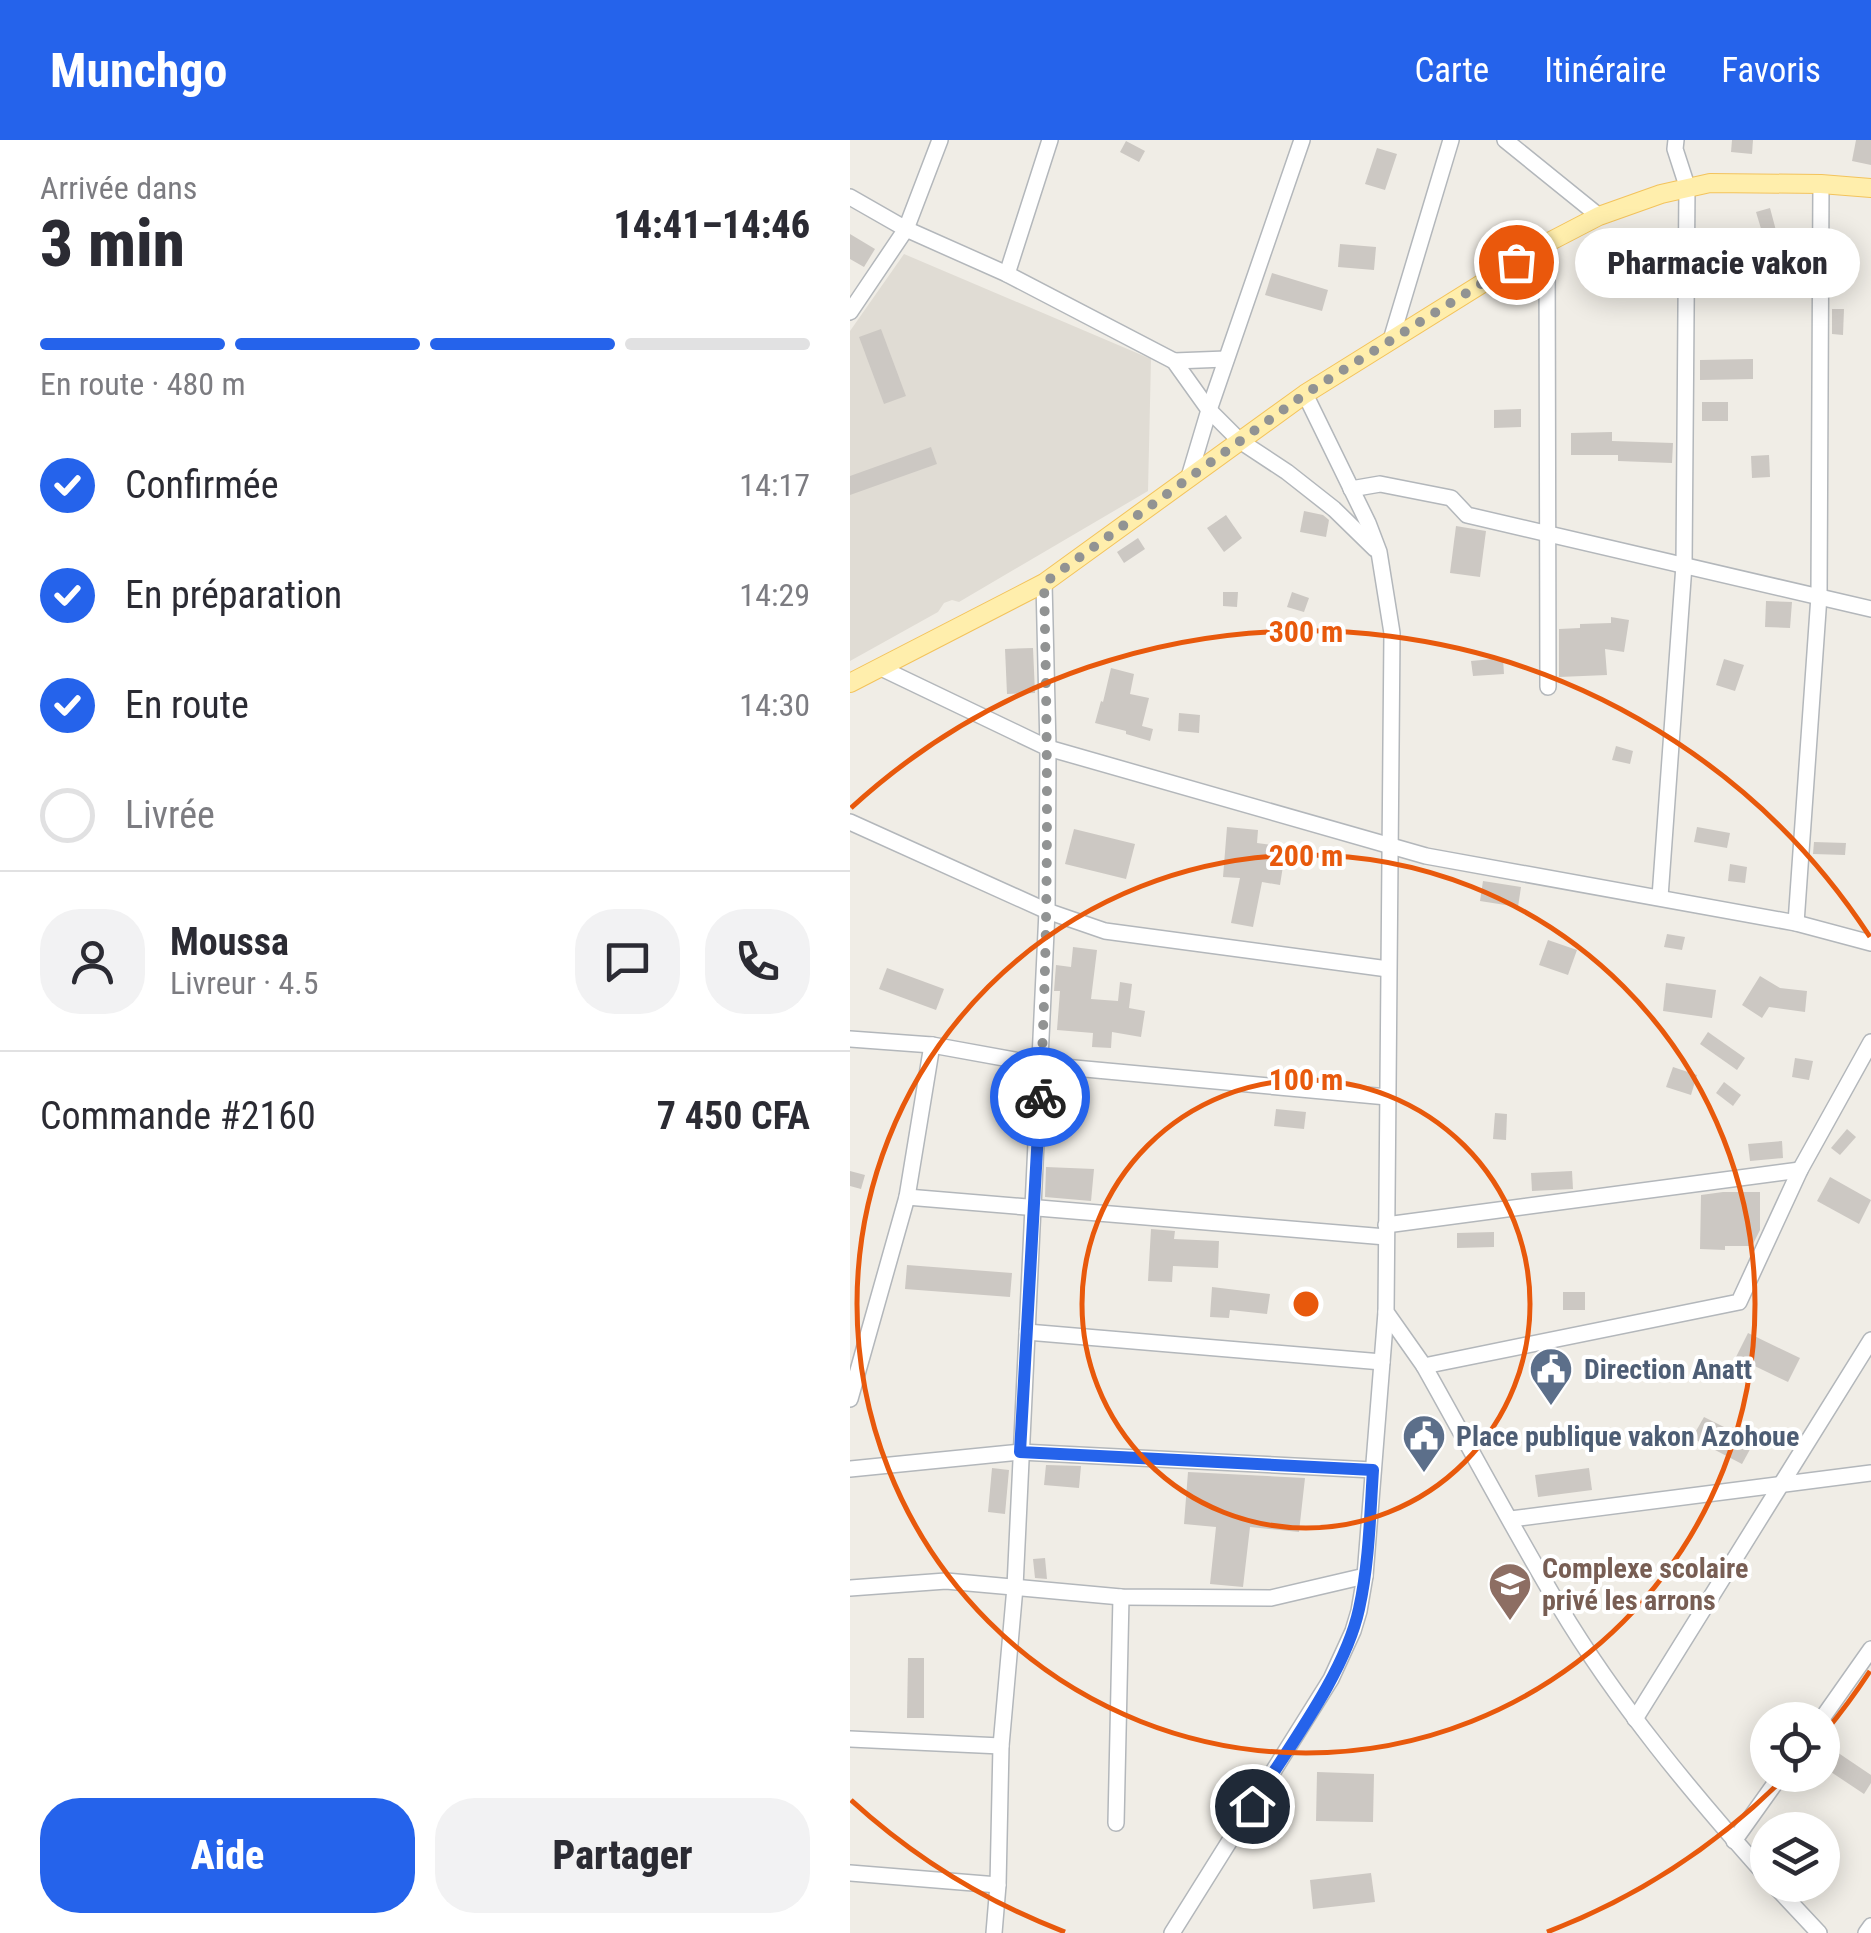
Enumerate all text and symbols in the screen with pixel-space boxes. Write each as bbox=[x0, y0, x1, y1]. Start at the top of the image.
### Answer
text: Munchgo bbox=[50, 42, 227, 99]
text: Carte bbox=[1414, 50, 1489, 91]
text: Itinéraire bbox=[1544, 50, 1666, 91]
text: Favoris bbox=[1721, 50, 1821, 91]
text: Arrivée dans bbox=[40, 169, 197, 207]
text: 14:41–14:46 bbox=[613, 203, 810, 247]
text: 3 min bbox=[40, 206, 185, 282]
pin bbox=[1474, 220, 1559, 305]
callout: Pharmacie vakon bbox=[1576, 227, 1861, 297]
icon: bag bbox=[1489, 235, 1544, 290]
text: Pharmacie vakon bbox=[1607, 244, 1828, 282]
text: En route · 480 m bbox=[40, 365, 246, 403]
icon: check bbox=[40, 458, 95, 513]
text: Confirmée bbox=[125, 463, 278, 507]
text: 14:17 bbox=[739, 466, 810, 504]
icon: check bbox=[40, 568, 95, 623]
text: En préparation bbox=[125, 573, 342, 617]
text: 14:29 bbox=[739, 576, 810, 614]
text: 300 m bbox=[1269, 614, 1343, 649]
icon: check bbox=[40, 678, 95, 733]
text: En route bbox=[125, 683, 249, 727]
text: 14:30 bbox=[739, 686, 810, 724]
text: Livrée bbox=[125, 793, 215, 837]
text: 200 m bbox=[1269, 838, 1343, 873]
button: person bbox=[40, 909, 145, 1014]
button: chat bbox=[575, 909, 680, 1014]
button: phone bbox=[705, 909, 810, 1014]
text: Moussa bbox=[170, 920, 289, 964]
text: Livreur · 4.5 bbox=[170, 964, 318, 1002]
courier bbox=[990, 1047, 1090, 1147]
text: 100 m bbox=[1269, 1062, 1343, 1097]
icon: bike bbox=[1013, 1070, 1068, 1125]
text: Commande #2160 bbox=[40, 1094, 316, 1138]
text: 7 450 CFA bbox=[657, 1094, 810, 1138]
centre of rings bbox=[1288, 1286, 1324, 1322]
public building icon: Direction Anatt bbox=[1528, 1346, 1574, 1407]
place label: Direction Anatt bbox=[1584, 1353, 1752, 1386]
public building icon: Place publique vakon Azohoue bbox=[1401, 1413, 1447, 1474]
place label: Place publique vakon Azohoue bbox=[1456, 1420, 1799, 1453]
place label: Complexe scolaire privé les arrons bbox=[1542, 1552, 1748, 1617]
school or university icon: Complexe scolaire privé les arrons bbox=[1487, 1561, 1533, 1622]
map controls bbox=[1750, 1702, 1840, 1902]
button: locate bbox=[1750, 1702, 1840, 1792]
pin bbox=[1210, 1764, 1295, 1849]
icon: home bbox=[1225, 1779, 1280, 1834]
button: Aide bbox=[40, 1798, 415, 1913]
button: Partager bbox=[435, 1798, 810, 1913]
button: layers bbox=[1750, 1812, 1840, 1902]

